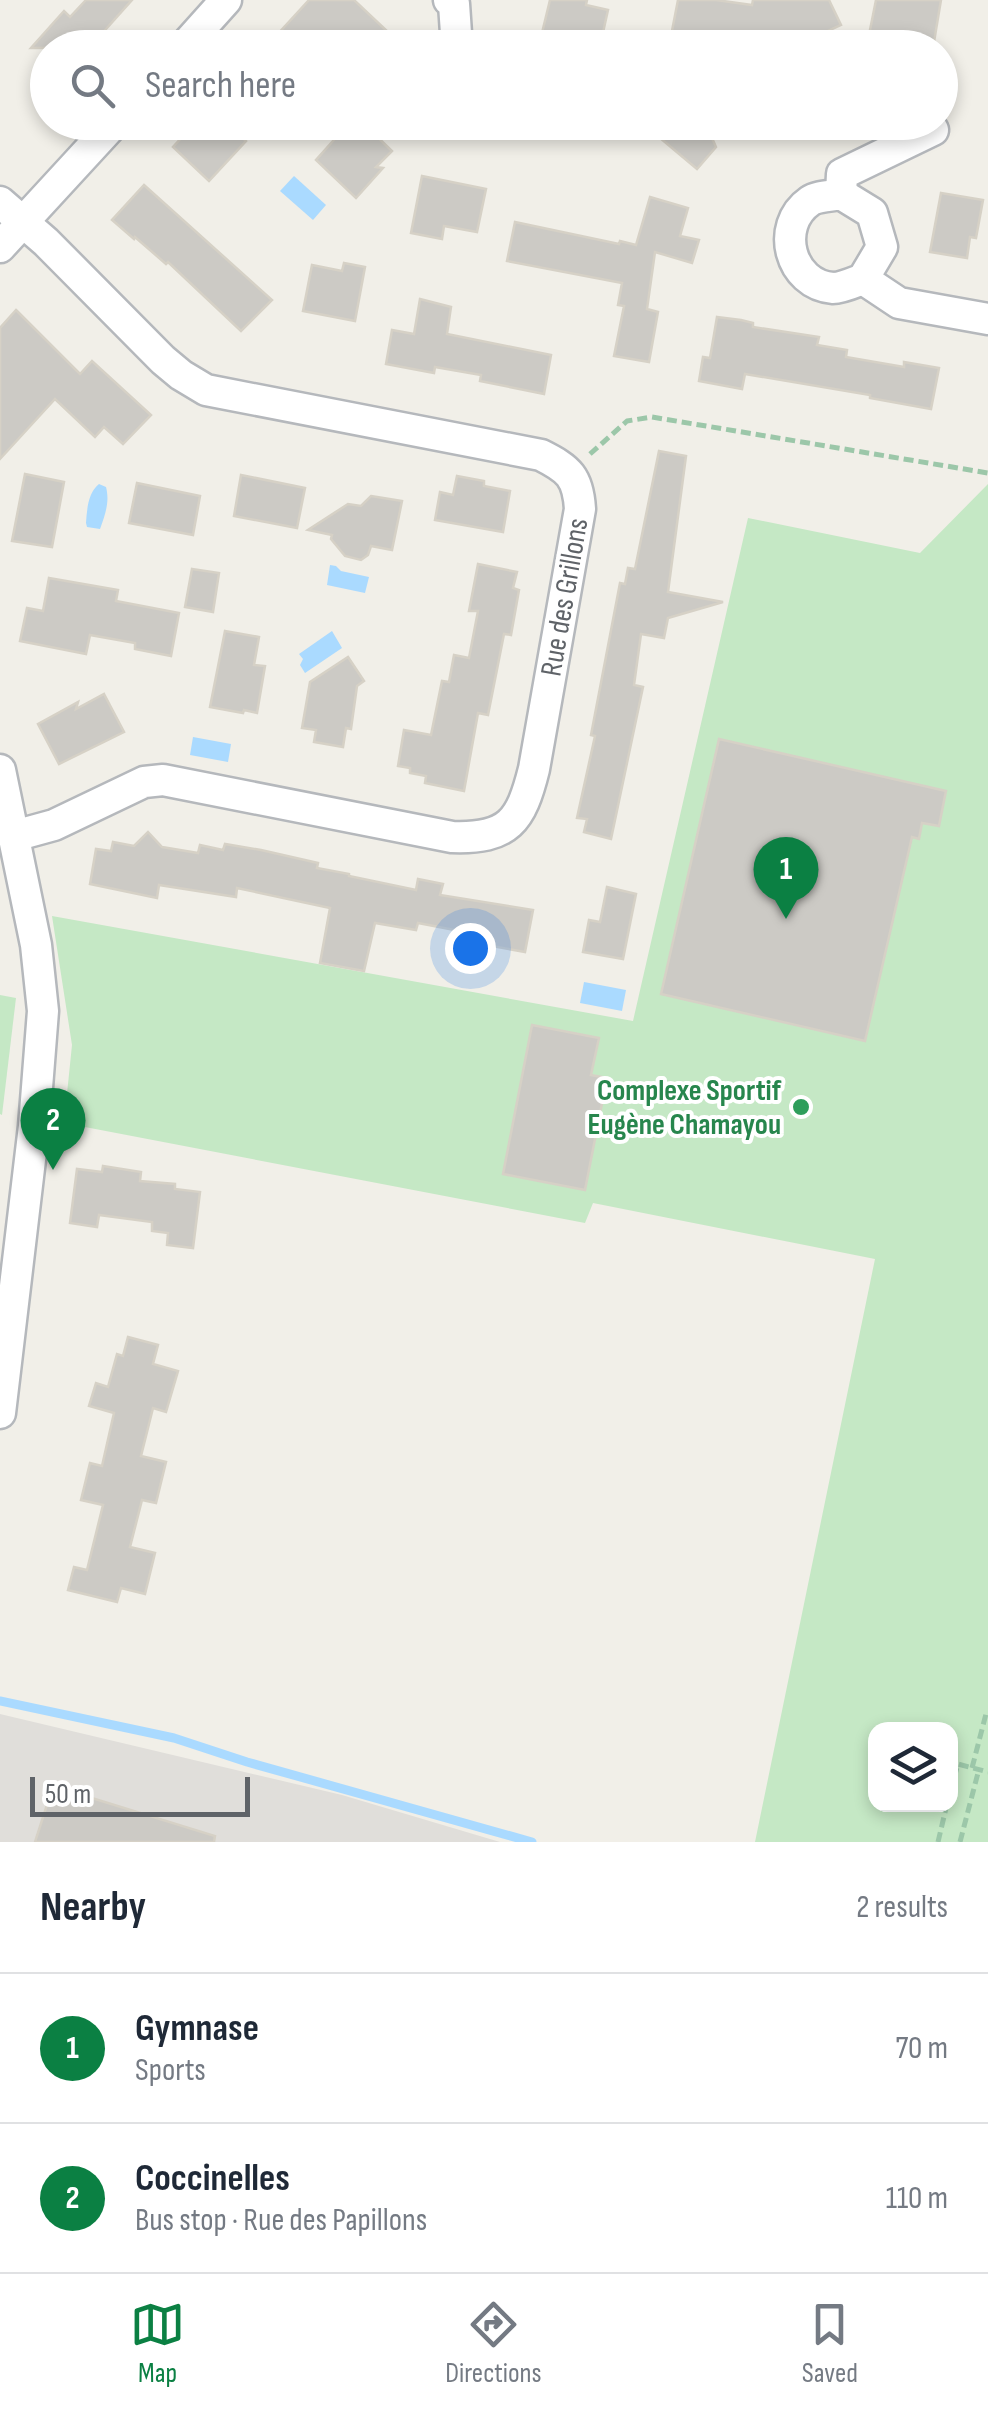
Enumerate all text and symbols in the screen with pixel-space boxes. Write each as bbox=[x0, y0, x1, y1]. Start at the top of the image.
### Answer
search box bbox=[30, 30, 958, 140]
icon: search bbox=[65, 58, 120, 113]
text: Search here bbox=[145, 63, 296, 108]
street label: Rue des Grillons bbox=[533, 515, 597, 679]
pin: 1 bbox=[754, 836, 818, 919]
your location bbox=[445, 923, 496, 974]
place label: Complexe Sportif Eugène Chamayou bbox=[587, 1073, 782, 1143]
pin: 2 bbox=[20, 1088, 86, 1170]
marker: Complexe Sportif Eugène Chamayou bbox=[790, 1096, 812, 1118]
map controls bbox=[868, 1722, 958, 1812]
button: layers bbox=[868, 1722, 958, 1812]
scale bar bbox=[30, 1772, 250, 1816]
text: 50 m bbox=[45, 1778, 91, 1811]
text: Nearby bbox=[40, 1882, 146, 1933]
text: 2 results bbox=[856, 1888, 948, 1927]
text: Gymnase bbox=[135, 2006, 259, 2051]
text: 1 bbox=[66, 2029, 79, 2068]
text: 70 m bbox=[895, 2029, 948, 2068]
text: Sports bbox=[135, 2051, 206, 2090]
text: Coccinelles bbox=[135, 2156, 290, 2201]
text: 2 bbox=[65, 2179, 80, 2218]
text: 110 m bbox=[886, 2179, 948, 2218]
text: Bus stop · Rue des Papillons bbox=[135, 2201, 427, 2240]
tab: Map bbox=[130, 2297, 185, 2390]
tab: Directions bbox=[445, 2297, 542, 2390]
tab: Saved bbox=[802, 2297, 858, 2390]

